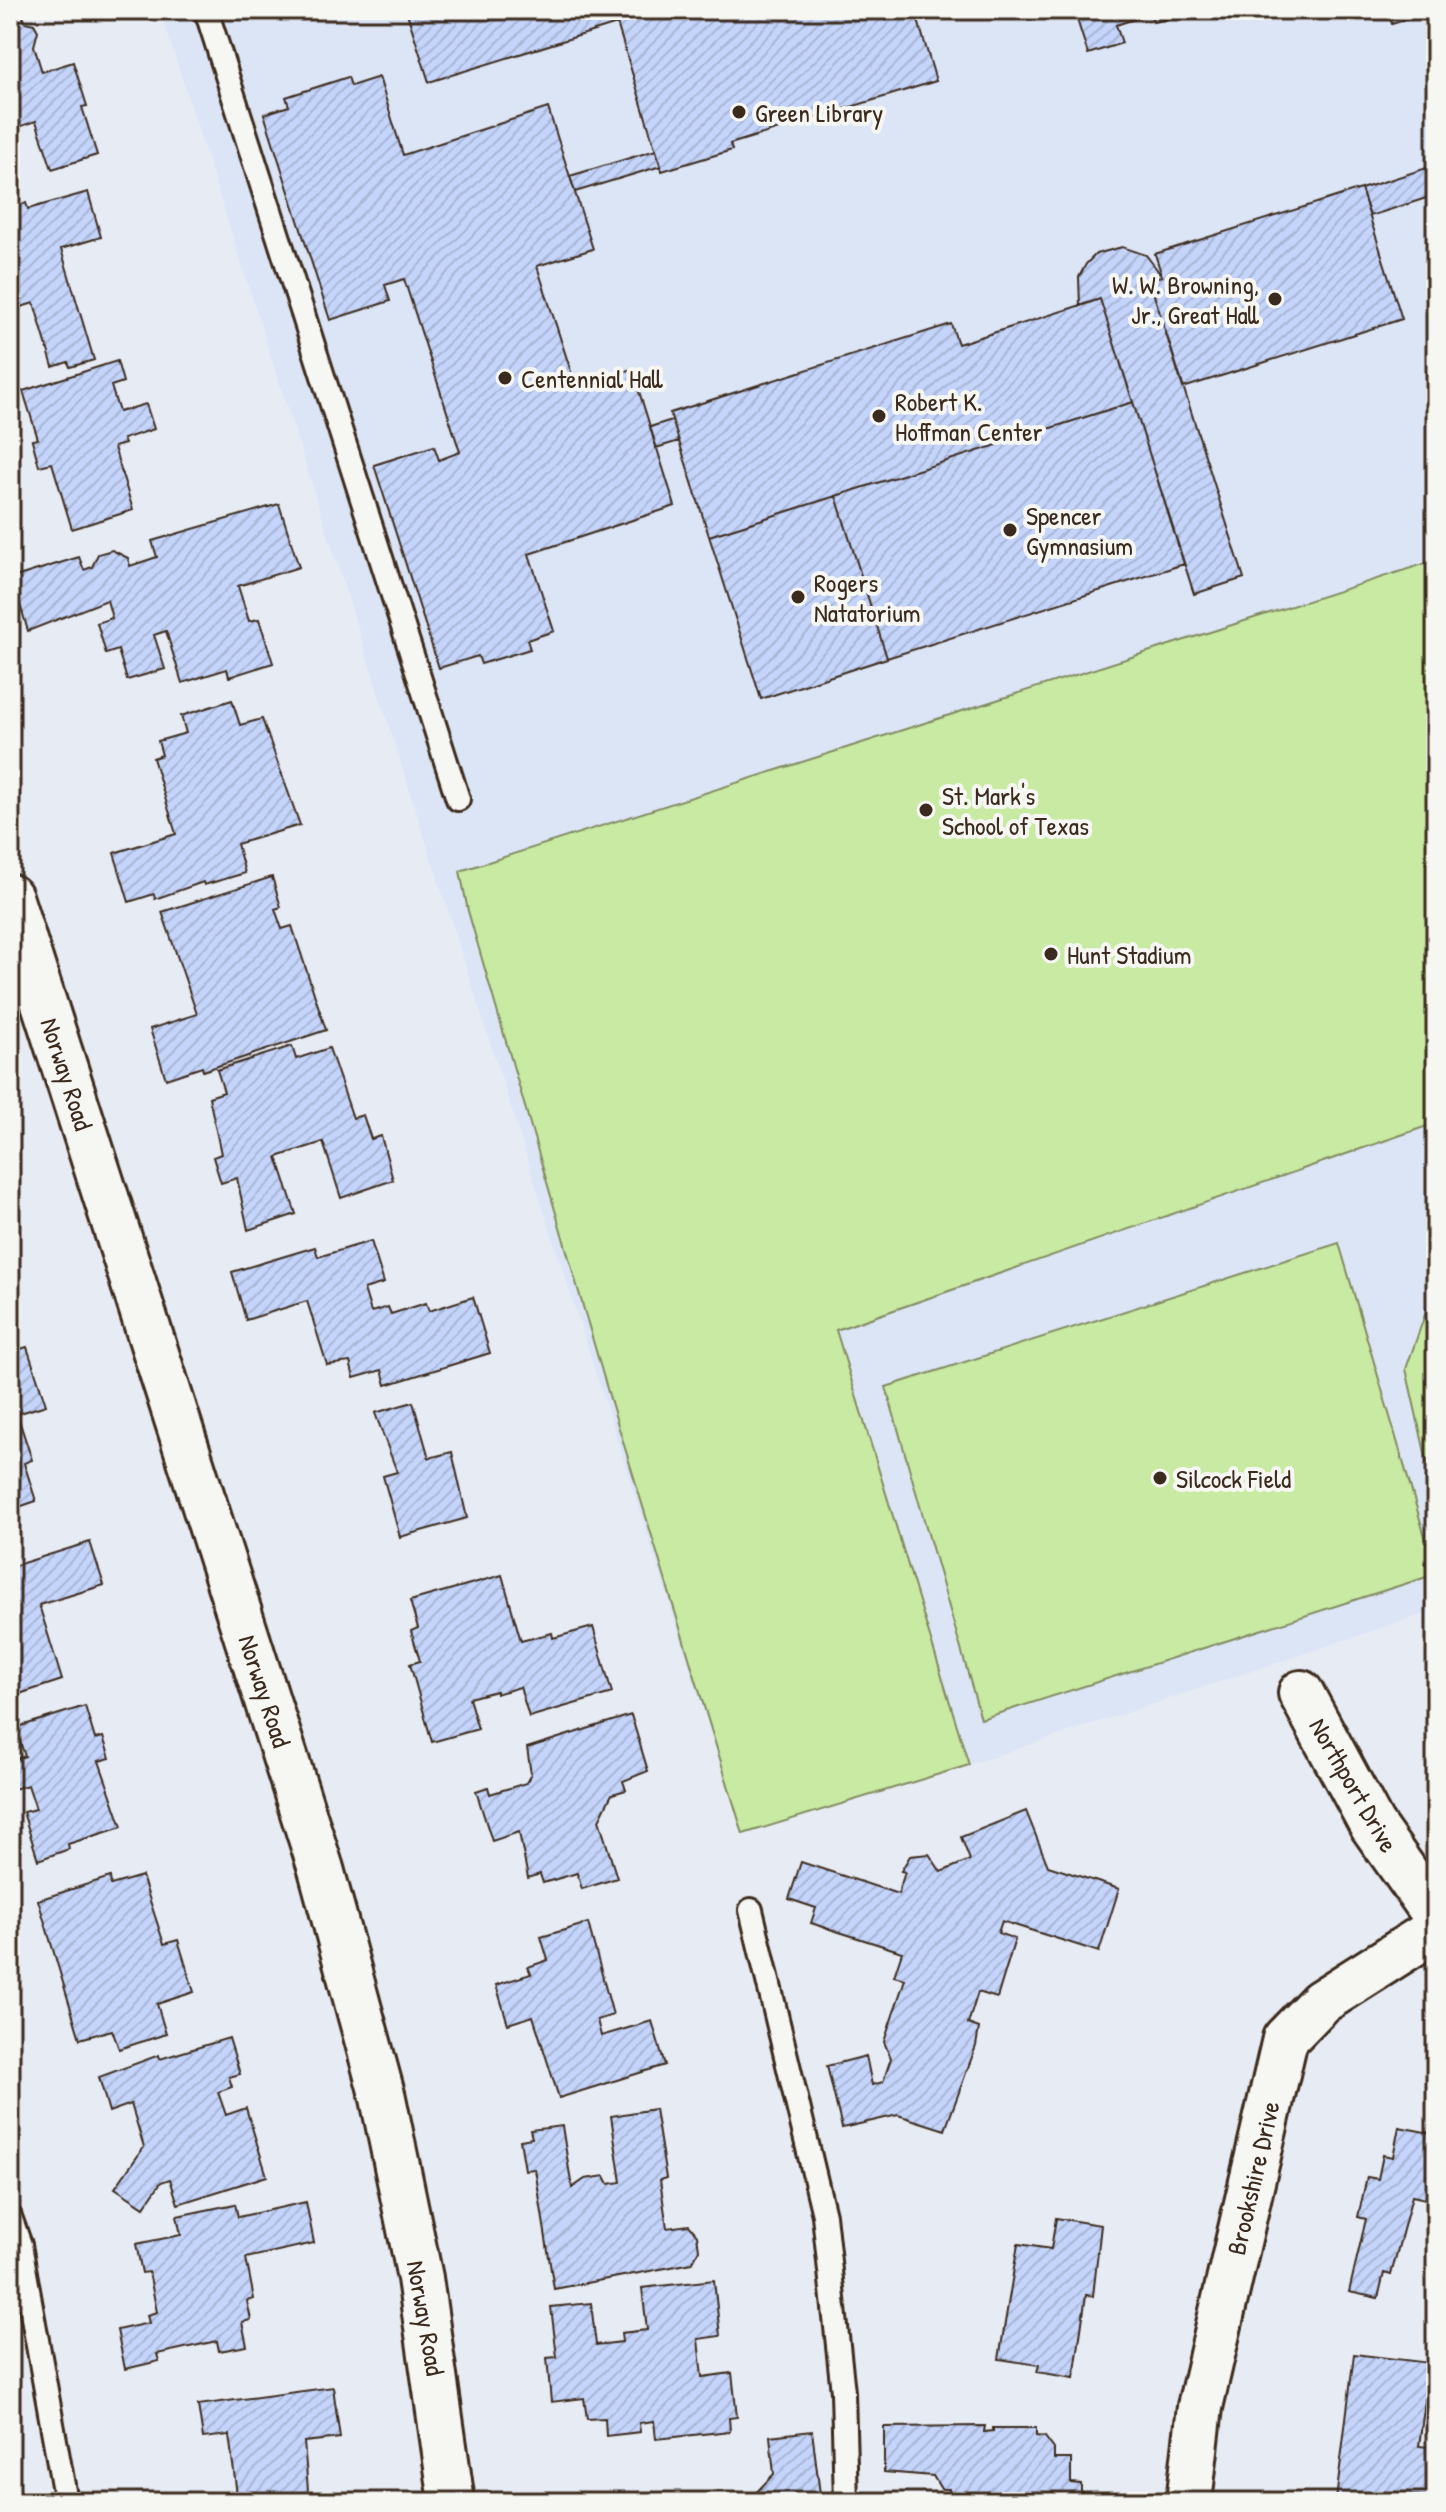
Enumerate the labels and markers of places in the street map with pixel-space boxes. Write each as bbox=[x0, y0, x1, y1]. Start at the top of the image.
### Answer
place label: Green Library bbox=[755, 95, 883, 130]
marker: Green Library bbox=[730, 103, 748, 121]
place label: W. W. Browning, Jr., Great Hall bbox=[1112, 267, 1260, 332]
marker: W. W. Browning, Jr., Great Hall bbox=[1266, 290, 1284, 308]
place label: Centennial Hall bbox=[521, 361, 663, 396]
marker: Centennial Hall bbox=[496, 369, 514, 387]
place label: Robert K. Hoffman Center bbox=[895, 384, 1043, 449]
marker: Robert K. Hoffman Center bbox=[870, 407, 888, 425]
place label: Spencer Gymnasium bbox=[1026, 498, 1133, 563]
marker: Spencer Gymnasium bbox=[1001, 521, 1019, 539]
place label: Rogers Natatorium bbox=[814, 565, 921, 630]
marker: Rogers Natatorium bbox=[789, 588, 807, 606]
place label: St. Mark's School of Texas bbox=[942, 778, 1089, 843]
marker: St. Mark's School of Texas bbox=[917, 801, 935, 819]
place label: Hunt Stadium bbox=[1067, 937, 1191, 972]
marker: Hunt Stadium bbox=[1042, 945, 1060, 963]
place label: Silcock Field bbox=[1176, 1461, 1291, 1496]
marker: Silcock Field bbox=[1151, 1469, 1169, 1487]

